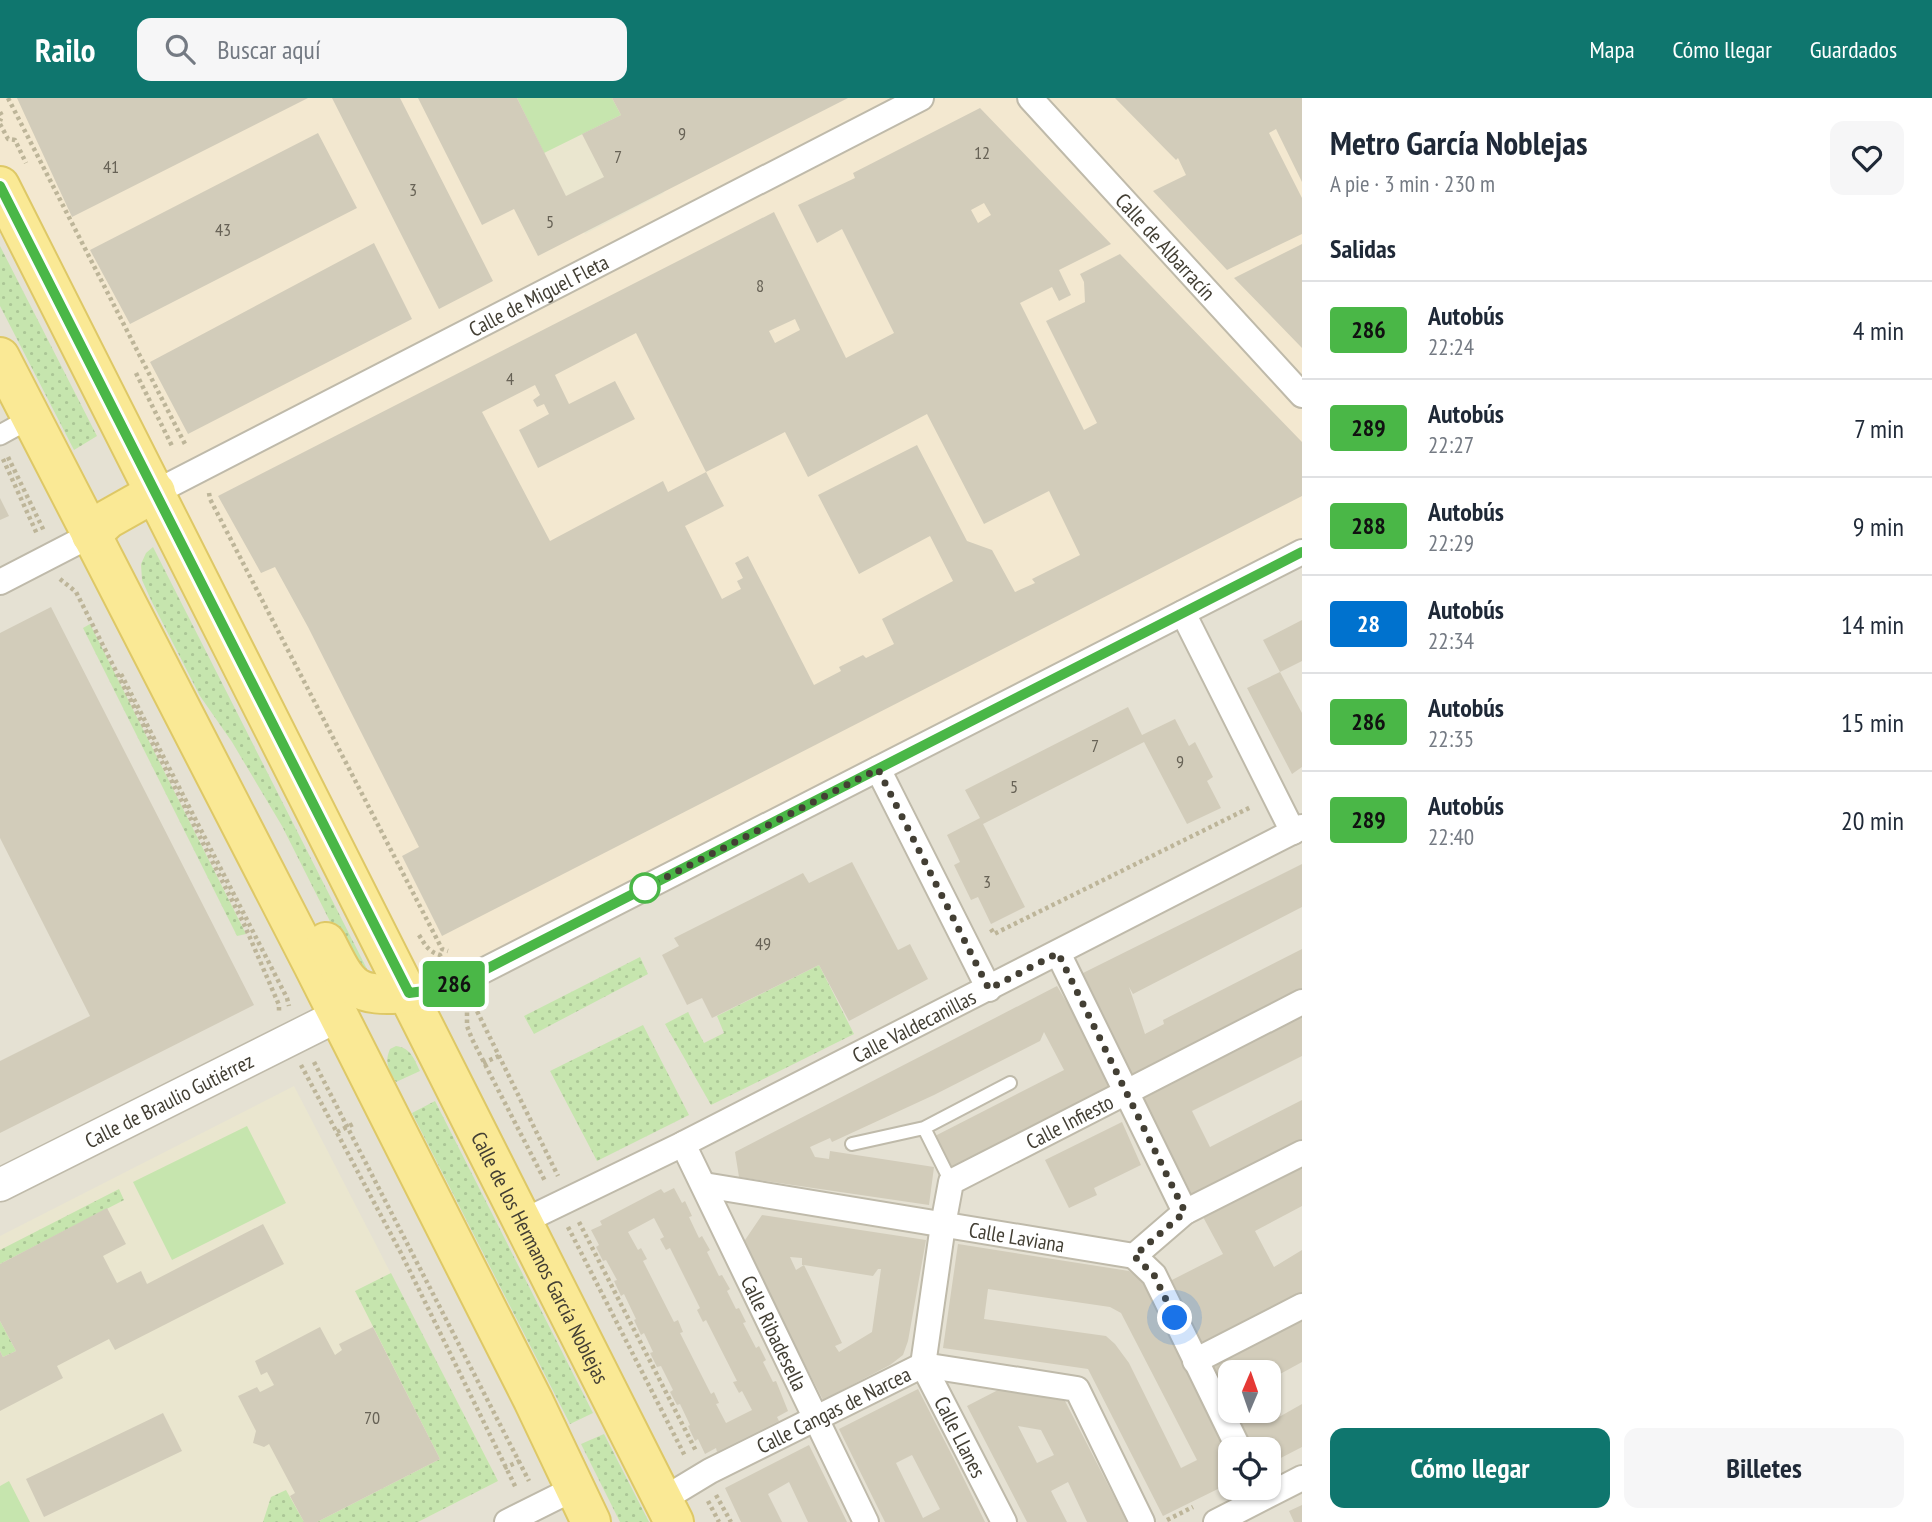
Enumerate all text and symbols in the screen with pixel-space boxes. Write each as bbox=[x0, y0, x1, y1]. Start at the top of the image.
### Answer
search box bbox=[137, 18, 627, 81]
text: Railo bbox=[35, 28, 95, 71]
icon: search bbox=[161, 30, 199, 68]
text: Buscar aquí bbox=[217, 33, 321, 66]
text: Mapa bbox=[1590, 34, 1635, 65]
text: Cómo llegar bbox=[1673, 34, 1772, 65]
text: Guardados bbox=[1810, 34, 1897, 65]
text: Metro García Noblejas bbox=[1330, 121, 1587, 164]
button: heart bbox=[1830, 121, 1904, 195]
house number: 9 bbox=[678, 122, 686, 145]
house number: 12 bbox=[974, 141, 990, 164]
house number: 7 bbox=[614, 145, 622, 168]
house number: 41 bbox=[103, 155, 119, 178]
text: A pie · 3 min · 230 m bbox=[1330, 169, 1495, 198]
house number: 3 bbox=[409, 178, 417, 201]
street label: Calle de Albarracín bbox=[1110, 187, 1222, 305]
house number: 5 bbox=[546, 210, 554, 233]
house number: 43 bbox=[215, 218, 231, 241]
text: Salidas bbox=[1330, 232, 1396, 265]
street label: Calle de Miguel Fleta bbox=[464, 248, 613, 342]
house number: 8 bbox=[756, 274, 764, 297]
text: Autobús bbox=[1428, 299, 1504, 332]
text: 286 bbox=[1351, 314, 1386, 345]
text: 4 min bbox=[1853, 314, 1904, 347]
text: 22:24 bbox=[1428, 332, 1474, 361]
house number: 4 bbox=[506, 367, 514, 390]
text: Autobús bbox=[1428, 397, 1504, 430]
text: 289 bbox=[1351, 412, 1386, 443]
text: 7 min bbox=[1854, 412, 1904, 445]
text: 22:27 bbox=[1428, 430, 1474, 459]
text: Autobús bbox=[1428, 495, 1504, 528]
text: 288 bbox=[1351, 510, 1386, 541]
text: 9 min bbox=[1853, 510, 1904, 543]
text: 22:29 bbox=[1428, 528, 1474, 557]
text: Autobús bbox=[1428, 593, 1504, 626]
text: 28 bbox=[1357, 608, 1380, 639]
text: 14 min bbox=[1841, 608, 1904, 641]
text: 22:34 bbox=[1428, 626, 1474, 655]
text: Autobús bbox=[1428, 691, 1504, 724]
text: 286 bbox=[1351, 706, 1386, 737]
text: 15 min bbox=[1841, 706, 1904, 739]
text: 22:35 bbox=[1428, 724, 1474, 753]
house number: 7 bbox=[1091, 734, 1099, 757]
house number: 9 bbox=[1176, 750, 1184, 773]
house number: 5 bbox=[1010, 775, 1018, 798]
text: Autobús bbox=[1428, 789, 1504, 822]
text: 289 bbox=[1351, 804, 1386, 835]
text: 20 min bbox=[1841, 804, 1904, 837]
text: 22:40 bbox=[1428, 822, 1474, 851]
house number: 3 bbox=[983, 870, 991, 893]
unlabelled marker bbox=[630, 873, 660, 903]
house number: 49 bbox=[755, 932, 771, 955]
line badge: 286 bbox=[414, 961, 494, 1007]
text: 286 bbox=[437, 968, 471, 999]
street label: Calle Valdecanillas bbox=[848, 983, 980, 1069]
street label: Calle de Braulio Gutiérrez bbox=[80, 1047, 258, 1154]
street label: Calle Infiesto bbox=[1021, 1088, 1118, 1155]
street label: Calle de los Hermanos García Noblejas bbox=[466, 1127, 615, 1388]
street label: Calle Laviana bbox=[967, 1215, 1066, 1258]
street label: Calle Ribadesella bbox=[735, 1271, 814, 1395]
your location bbox=[1157, 1300, 1192, 1335]
street label: Calle Cangas de Narcea bbox=[752, 1360, 915, 1459]
north arrow bbox=[1218, 1360, 1281, 1423]
map controls bbox=[1218, 1360, 1281, 1500]
street label: Calle Llanes bbox=[928, 1392, 992, 1482]
house number: 70 bbox=[364, 1406, 380, 1429]
button: Cómo llegar bbox=[1330, 1428, 1610, 1508]
button: Billetes bbox=[1624, 1428, 1904, 1508]
button: locate bbox=[1218, 1437, 1281, 1500]

